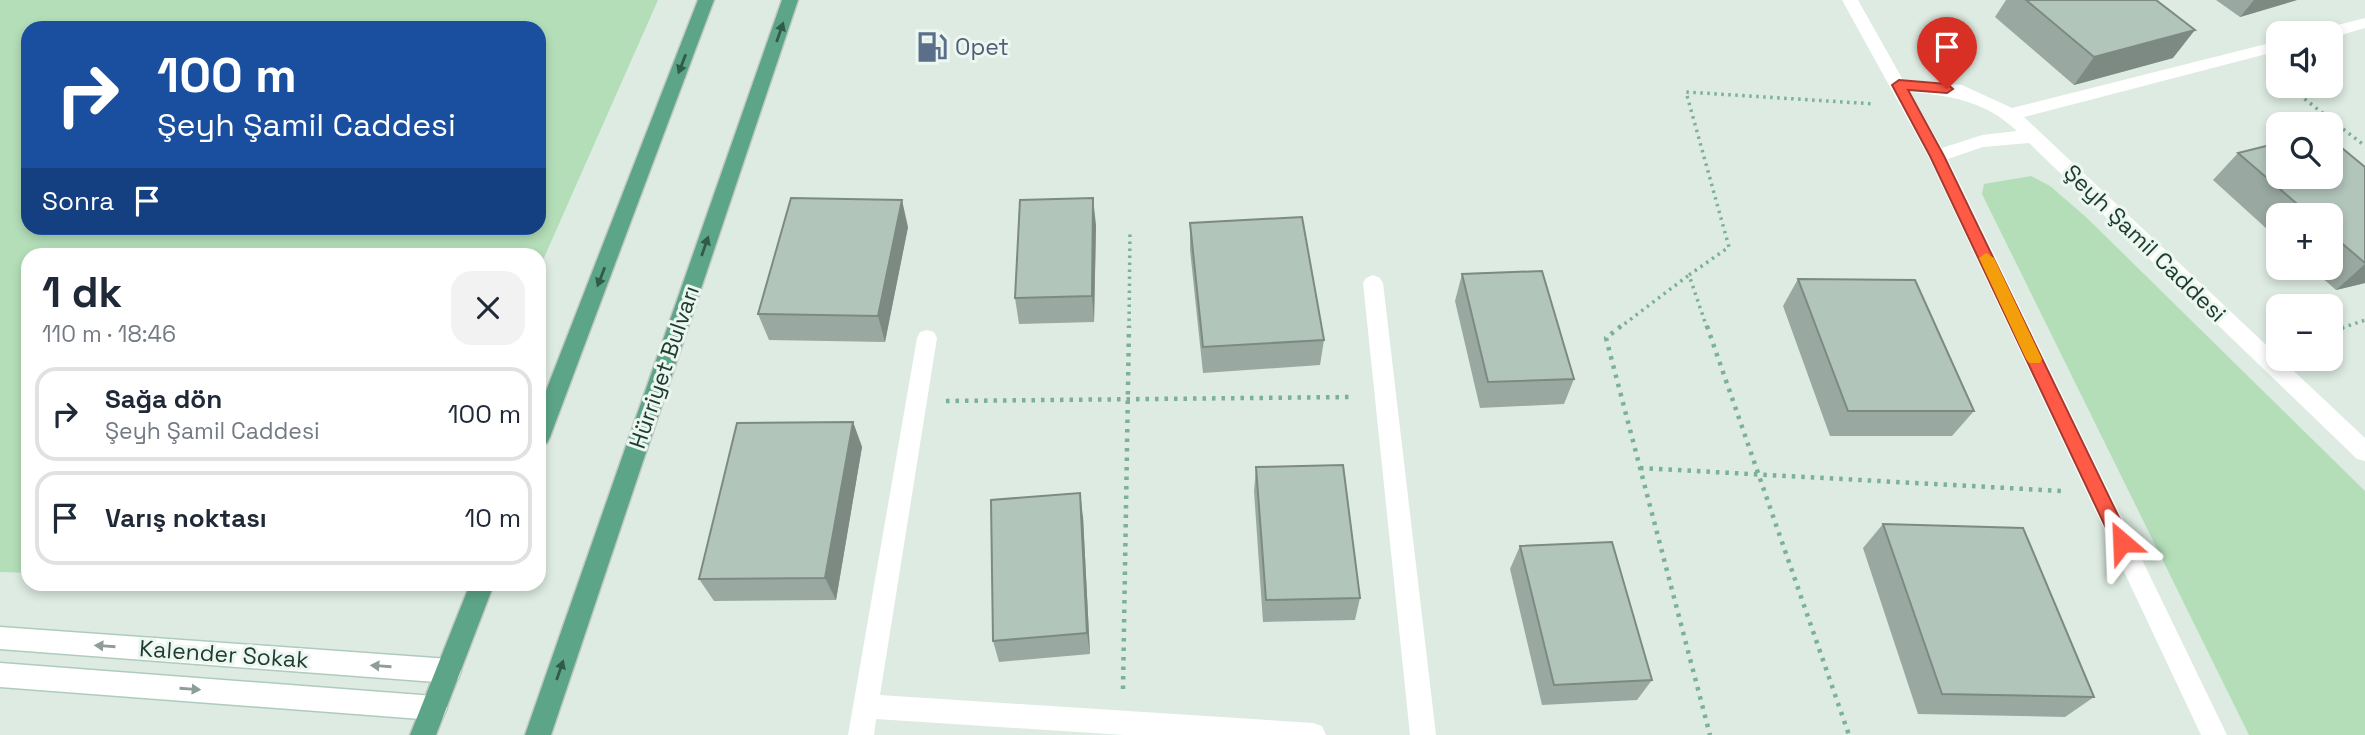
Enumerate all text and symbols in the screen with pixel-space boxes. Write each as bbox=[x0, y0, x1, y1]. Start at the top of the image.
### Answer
pin bbox=[1917, 17, 1977, 89]
one-way arrow bbox=[775, 21, 786, 42]
map controls bbox=[2266, 21, 2343, 371]
button: sound bbox=[2266, 21, 2343, 98]
icon: arrive bbox=[1928, 28, 1966, 66]
fuel station icon: Opet bbox=[915, 30, 949, 64]
place label: Opet bbox=[955, 32, 1009, 62]
text: 100 m bbox=[157, 44, 297, 106]
icon: right bbox=[42, 49, 133, 140]
one-way arrow bbox=[676, 53, 687, 74]
text: Şeyh Şamil Caddesi bbox=[157, 105, 456, 145]
button: search bbox=[2266, 112, 2343, 189]
street label: Şeyh Şamil Caddesi bbox=[2057, 158, 2233, 328]
icon: arrive bbox=[128, 182, 166, 220]
text: Sonra bbox=[42, 184, 114, 218]
button: + bbox=[2266, 203, 2343, 280]
one-way arrow bbox=[700, 236, 711, 257]
text: 1 dk bbox=[42, 266, 122, 319]
one-way arrow bbox=[595, 266, 606, 287]
button: close bbox=[451, 271, 525, 345]
street label: Hürriyet Bulvarı bbox=[622, 282, 706, 452]
button: − bbox=[2266, 294, 2343, 371]
text: 110 m · 18:46 bbox=[42, 319, 176, 349]
text: Sağa dön bbox=[105, 382, 222, 416]
icon: right bbox=[46, 395, 84, 433]
text: 100 m bbox=[448, 397, 521, 431]
text: Şeyh Şamil Caddesi bbox=[105, 416, 320, 446]
icon: arrive bbox=[46, 499, 84, 537]
text: Varış noktası bbox=[105, 501, 267, 535]
text: 10 m bbox=[464, 501, 521, 535]
position arrow bbox=[2085, 505, 2159, 579]
street label: Kalender Sokak bbox=[138, 633, 310, 675]
one-way arrow bbox=[94, 640, 116, 651]
one-way arrow bbox=[370, 660, 392, 671]
one-way arrow bbox=[555, 660, 566, 681]
one-way arrow bbox=[179, 684, 201, 695]

